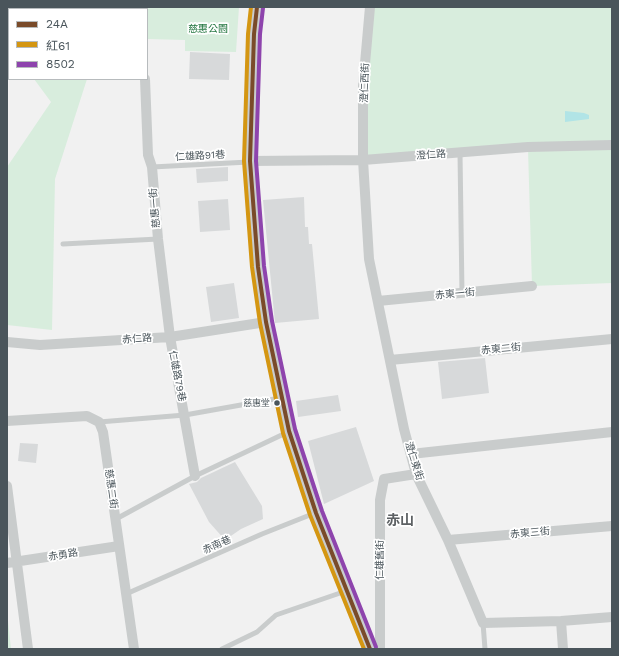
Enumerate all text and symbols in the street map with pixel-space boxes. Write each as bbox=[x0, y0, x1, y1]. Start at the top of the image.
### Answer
legend bbox=[8, 8, 148, 80]
text: 24A bbox=[46, 17, 68, 31]
park label: 慈惠公園 bbox=[188, 23, 228, 35]
text: 紅61 bbox=[46, 39, 70, 53]
text: 8502 bbox=[46, 57, 75, 71]
street label: 澄仁西街 bbox=[358, 63, 372, 103]
street label: 澄仁路 bbox=[416, 148, 446, 162]
street label: 仁雄路91巷 bbox=[175, 149, 225, 163]
street label: 慈惠一街 bbox=[147, 188, 163, 228]
street label: 赤東一街 bbox=[435, 286, 475, 302]
street label: 赤仁路 bbox=[122, 332, 152, 346]
street label: 赤東二街 bbox=[481, 341, 521, 357]
street label: 仁雄路79巷 bbox=[166, 349, 188, 403]
place label: 慈惠堂 bbox=[243, 398, 270, 408]
marker: 慈惠堂 bbox=[272, 398, 282, 408]
street label: 澄仁東街 bbox=[402, 440, 426, 482]
street label: 慈惠二街 bbox=[102, 468, 120, 510]
district label: 赤山 bbox=[386, 513, 414, 529]
street label: 赤東三街 bbox=[510, 525, 550, 541]
street label: 赤南巷 bbox=[201, 533, 233, 557]
street label: 仁雄舊街 bbox=[374, 540, 386, 580]
street label: 赤勇路 bbox=[47, 547, 79, 563]

